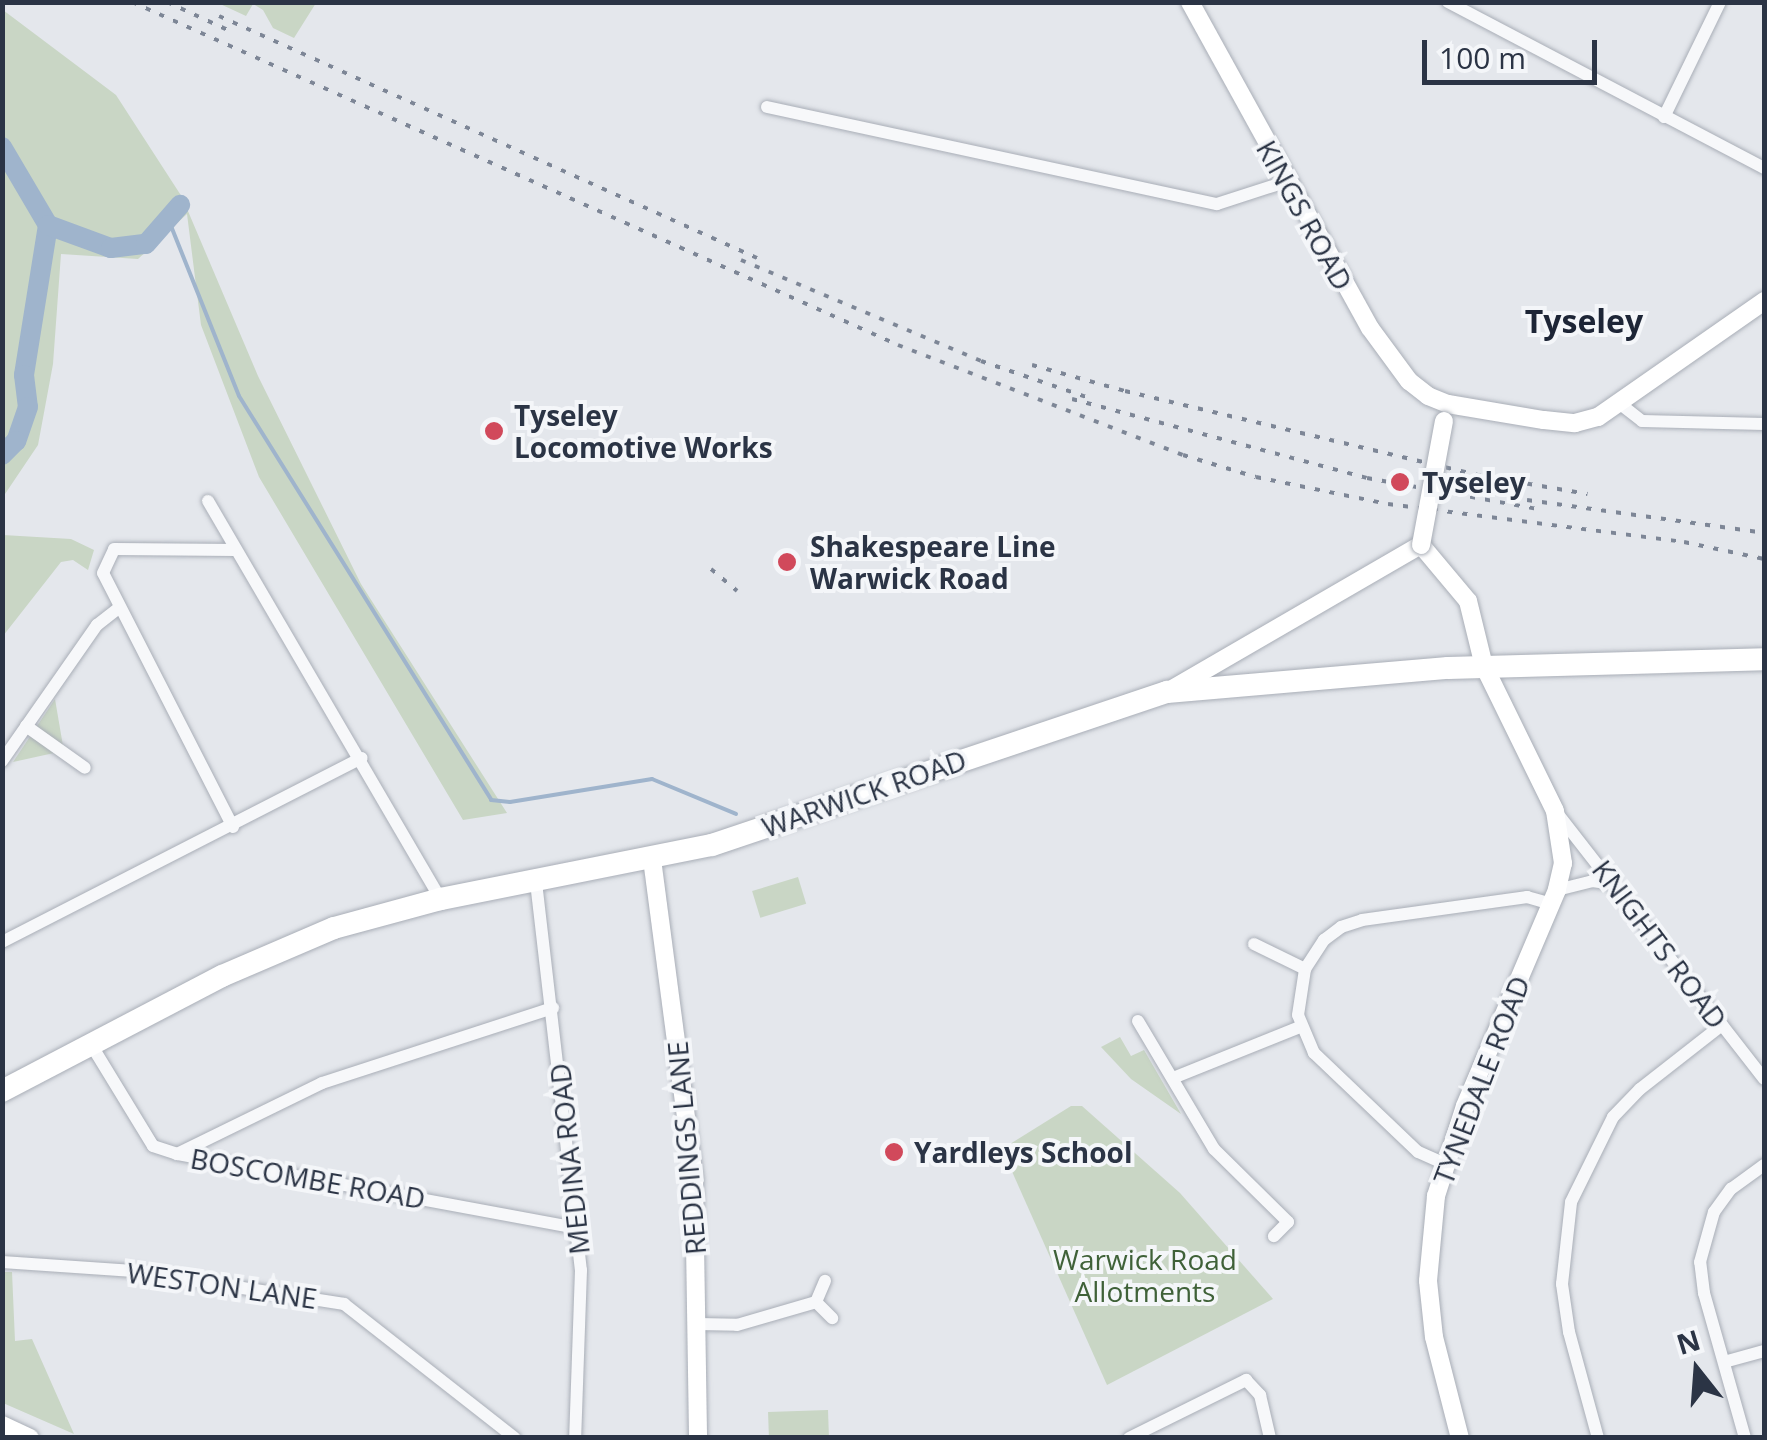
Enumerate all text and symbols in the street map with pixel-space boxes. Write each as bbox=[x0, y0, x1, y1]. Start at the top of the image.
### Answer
scale bar bbox=[1427, 20, 1602, 82]
text: 100 m bbox=[1439, 37, 1526, 78]
street label: KINGS ROAD bbox=[1250, 134, 1360, 296]
district label: Tyseley bbox=[1525, 302, 1643, 340]
place label: Tyseley Locomotive Works bbox=[514, 398, 773, 464]
marker: Tyseley Locomotive Works bbox=[483, 420, 505, 442]
place label: Tyseley bbox=[1422, 465, 1526, 499]
marker: Tyseley bbox=[1387, 469, 1413, 495]
place label: Shakespeare Line Warwick Road bbox=[810, 529, 1056, 595]
marker: Shakespeare Line Warwick Road bbox=[774, 549, 800, 575]
street label: WARWICK ROAD bbox=[758, 742, 970, 844]
street label: KNIGHTS ROAD bbox=[1586, 853, 1734, 1035]
street label: TYNEDALE ROAD bbox=[1426, 971, 1536, 1189]
street label: REDDINGS LANE bbox=[660, 1040, 712, 1256]
street label: MEDINA ROAD bbox=[542, 1062, 596, 1256]
place label: Yardleys School bbox=[914, 1135, 1132, 1169]
street label: BOSCOMBE ROAD bbox=[188, 1141, 428, 1215]
marker: Yardleys School bbox=[883, 1141, 905, 1163]
park label: Warwick Road Allotments bbox=[1053, 1242, 1237, 1308]
street label: WESTON LANE bbox=[125, 1255, 319, 1315]
north arrow bbox=[1647, 1320, 1747, 1420]
text: N bbox=[1672, 1320, 1705, 1363]

